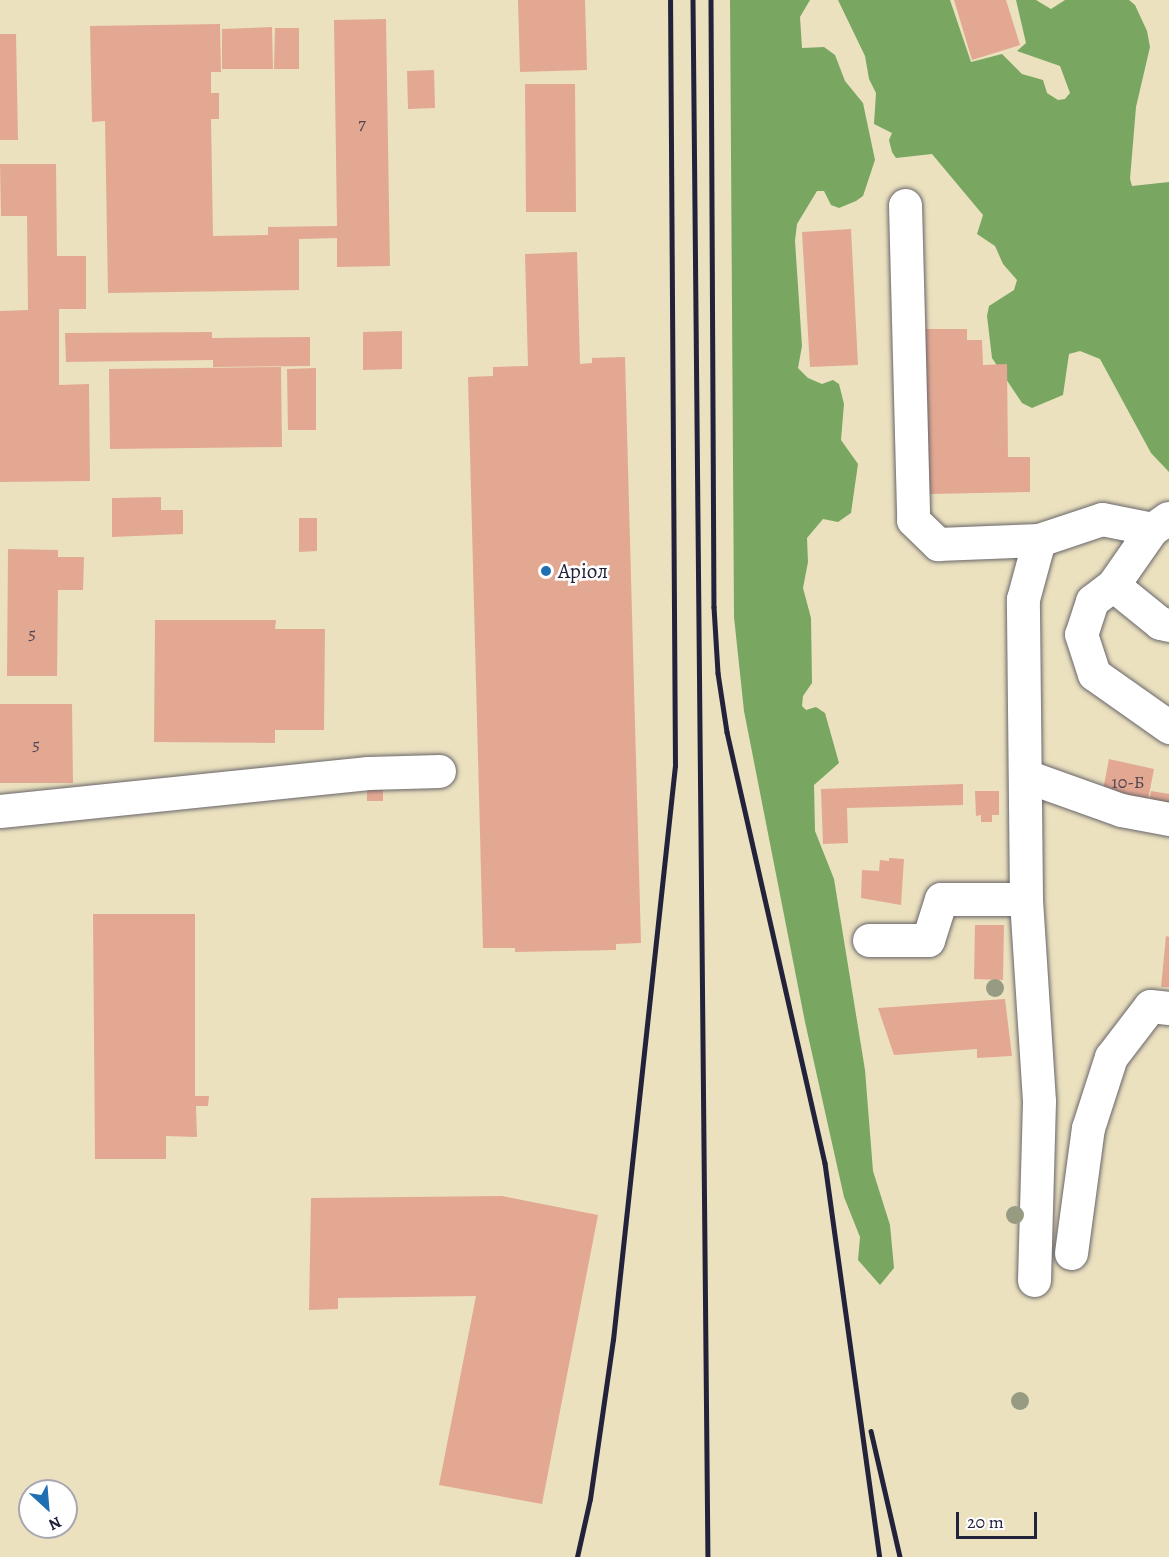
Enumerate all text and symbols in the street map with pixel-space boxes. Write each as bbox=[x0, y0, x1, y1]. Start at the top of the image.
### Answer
house number: 7 bbox=[358, 112, 366, 134]
place label: Аріол bbox=[558, 558, 608, 584]
marker: Аріол bbox=[539, 564, 553, 578]
house number: 5 bbox=[28, 622, 36, 644]
house number: 5 bbox=[32, 733, 40, 755]
house number: 10-Б bbox=[1112, 771, 1144, 793]
north arrow bbox=[18, 1479, 78, 1539]
scale bar bbox=[959, 1500, 1040, 1538]
text: 20 m bbox=[967, 1510, 1004, 1534]
text: N bbox=[45, 1511, 65, 1536]

